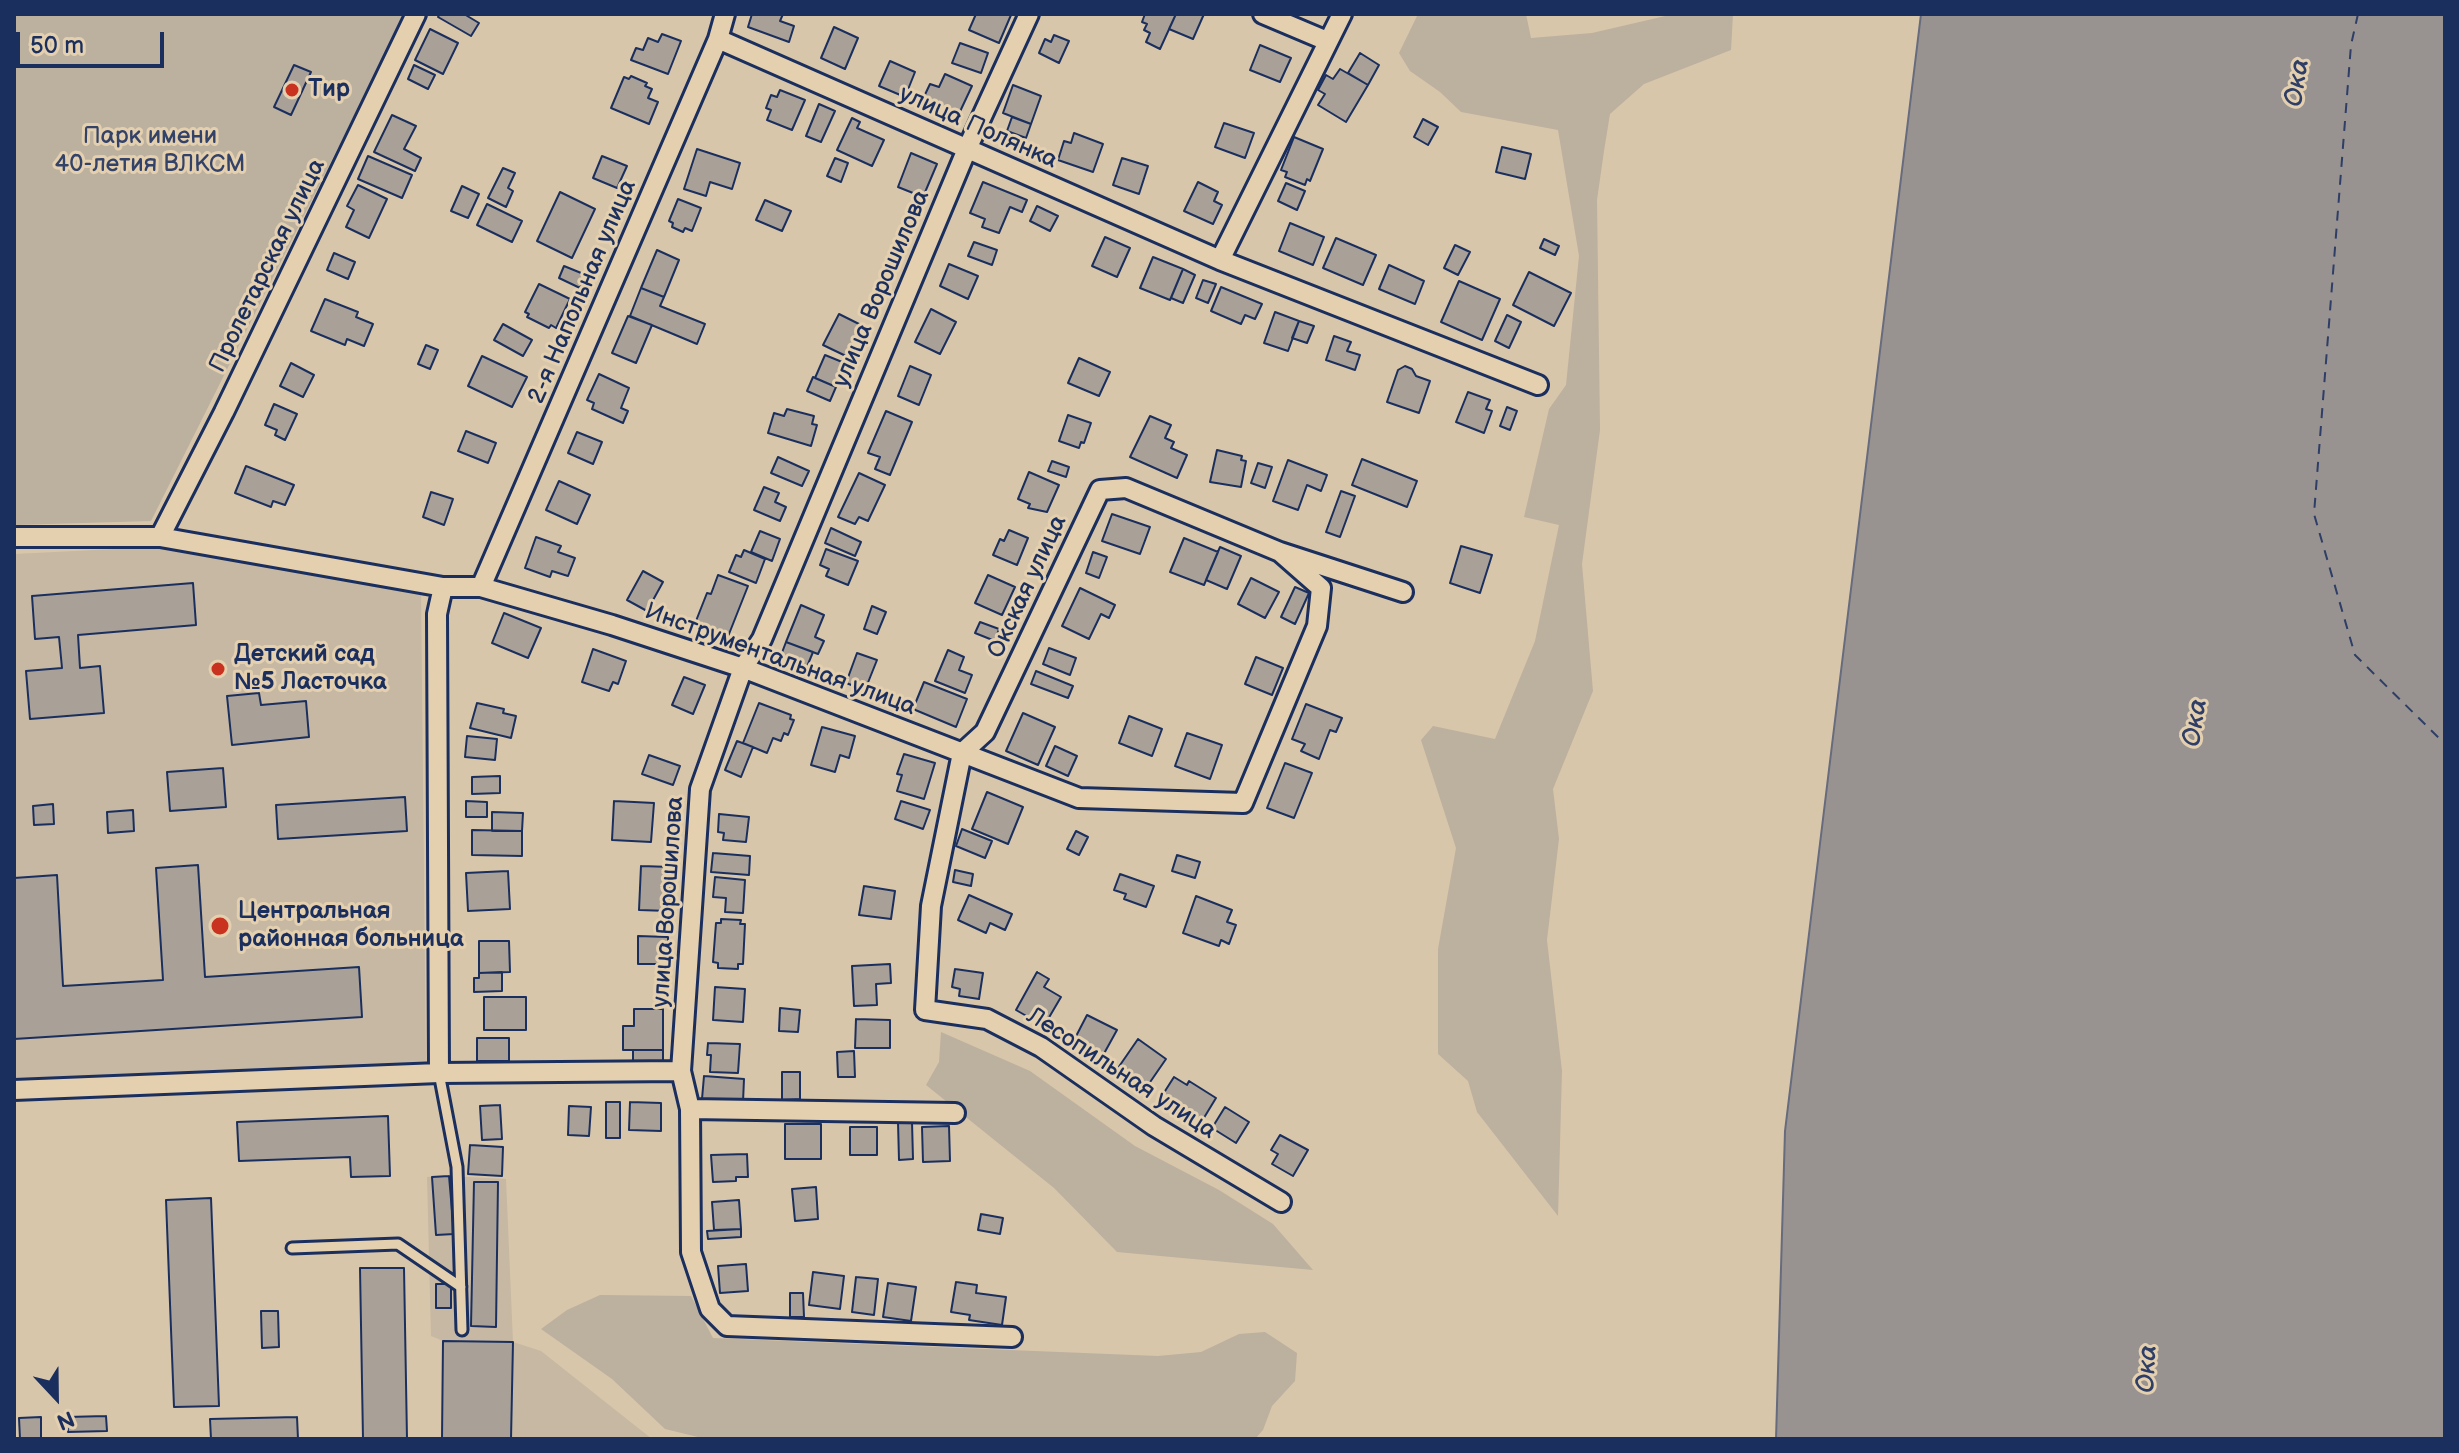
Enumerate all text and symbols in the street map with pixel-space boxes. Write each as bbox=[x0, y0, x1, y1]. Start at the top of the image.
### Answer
scale bar bbox=[20, 16, 168, 66]
text: 50 m bbox=[30, 31, 84, 60]
water label: Ока bbox=[2279, 57, 2317, 109]
place label: Тир bbox=[308, 76, 350, 104]
street label: улица Полянка bbox=[894, 80, 1062, 176]
marker: Тир bbox=[283, 81, 301, 99]
park label: Парк имени 40-летия ВЛКСМ bbox=[55, 123, 245, 179]
street label: Пролетарская улица bbox=[204, 155, 332, 377]
street label: 2-я Напольная улица bbox=[523, 176, 643, 408]
street label: улица Ворошилова bbox=[827, 186, 937, 392]
street label: Окская улица bbox=[982, 511, 1074, 663]
street label: Инструментальная улица bbox=[641, 598, 919, 722]
place label: Детский сад №5 Ласточка bbox=[234, 641, 387, 697]
marker: Детский сад №5 Ласточка bbox=[209, 660, 227, 678]
water label: Ока bbox=[2177, 697, 2215, 749]
street label: улица Ворошилова bbox=[647, 795, 691, 1009]
place label: Центральная районная больница bbox=[238, 898, 464, 954]
marker: Центральная районная больница bbox=[209, 915, 231, 937]
street label: Лесопильная улица bbox=[1021, 1002, 1221, 1146]
water label: Ока bbox=[2131, 1344, 2165, 1394]
north arrow bbox=[16, 1357, 96, 1437]
text: N bbox=[52, 1404, 78, 1435]

